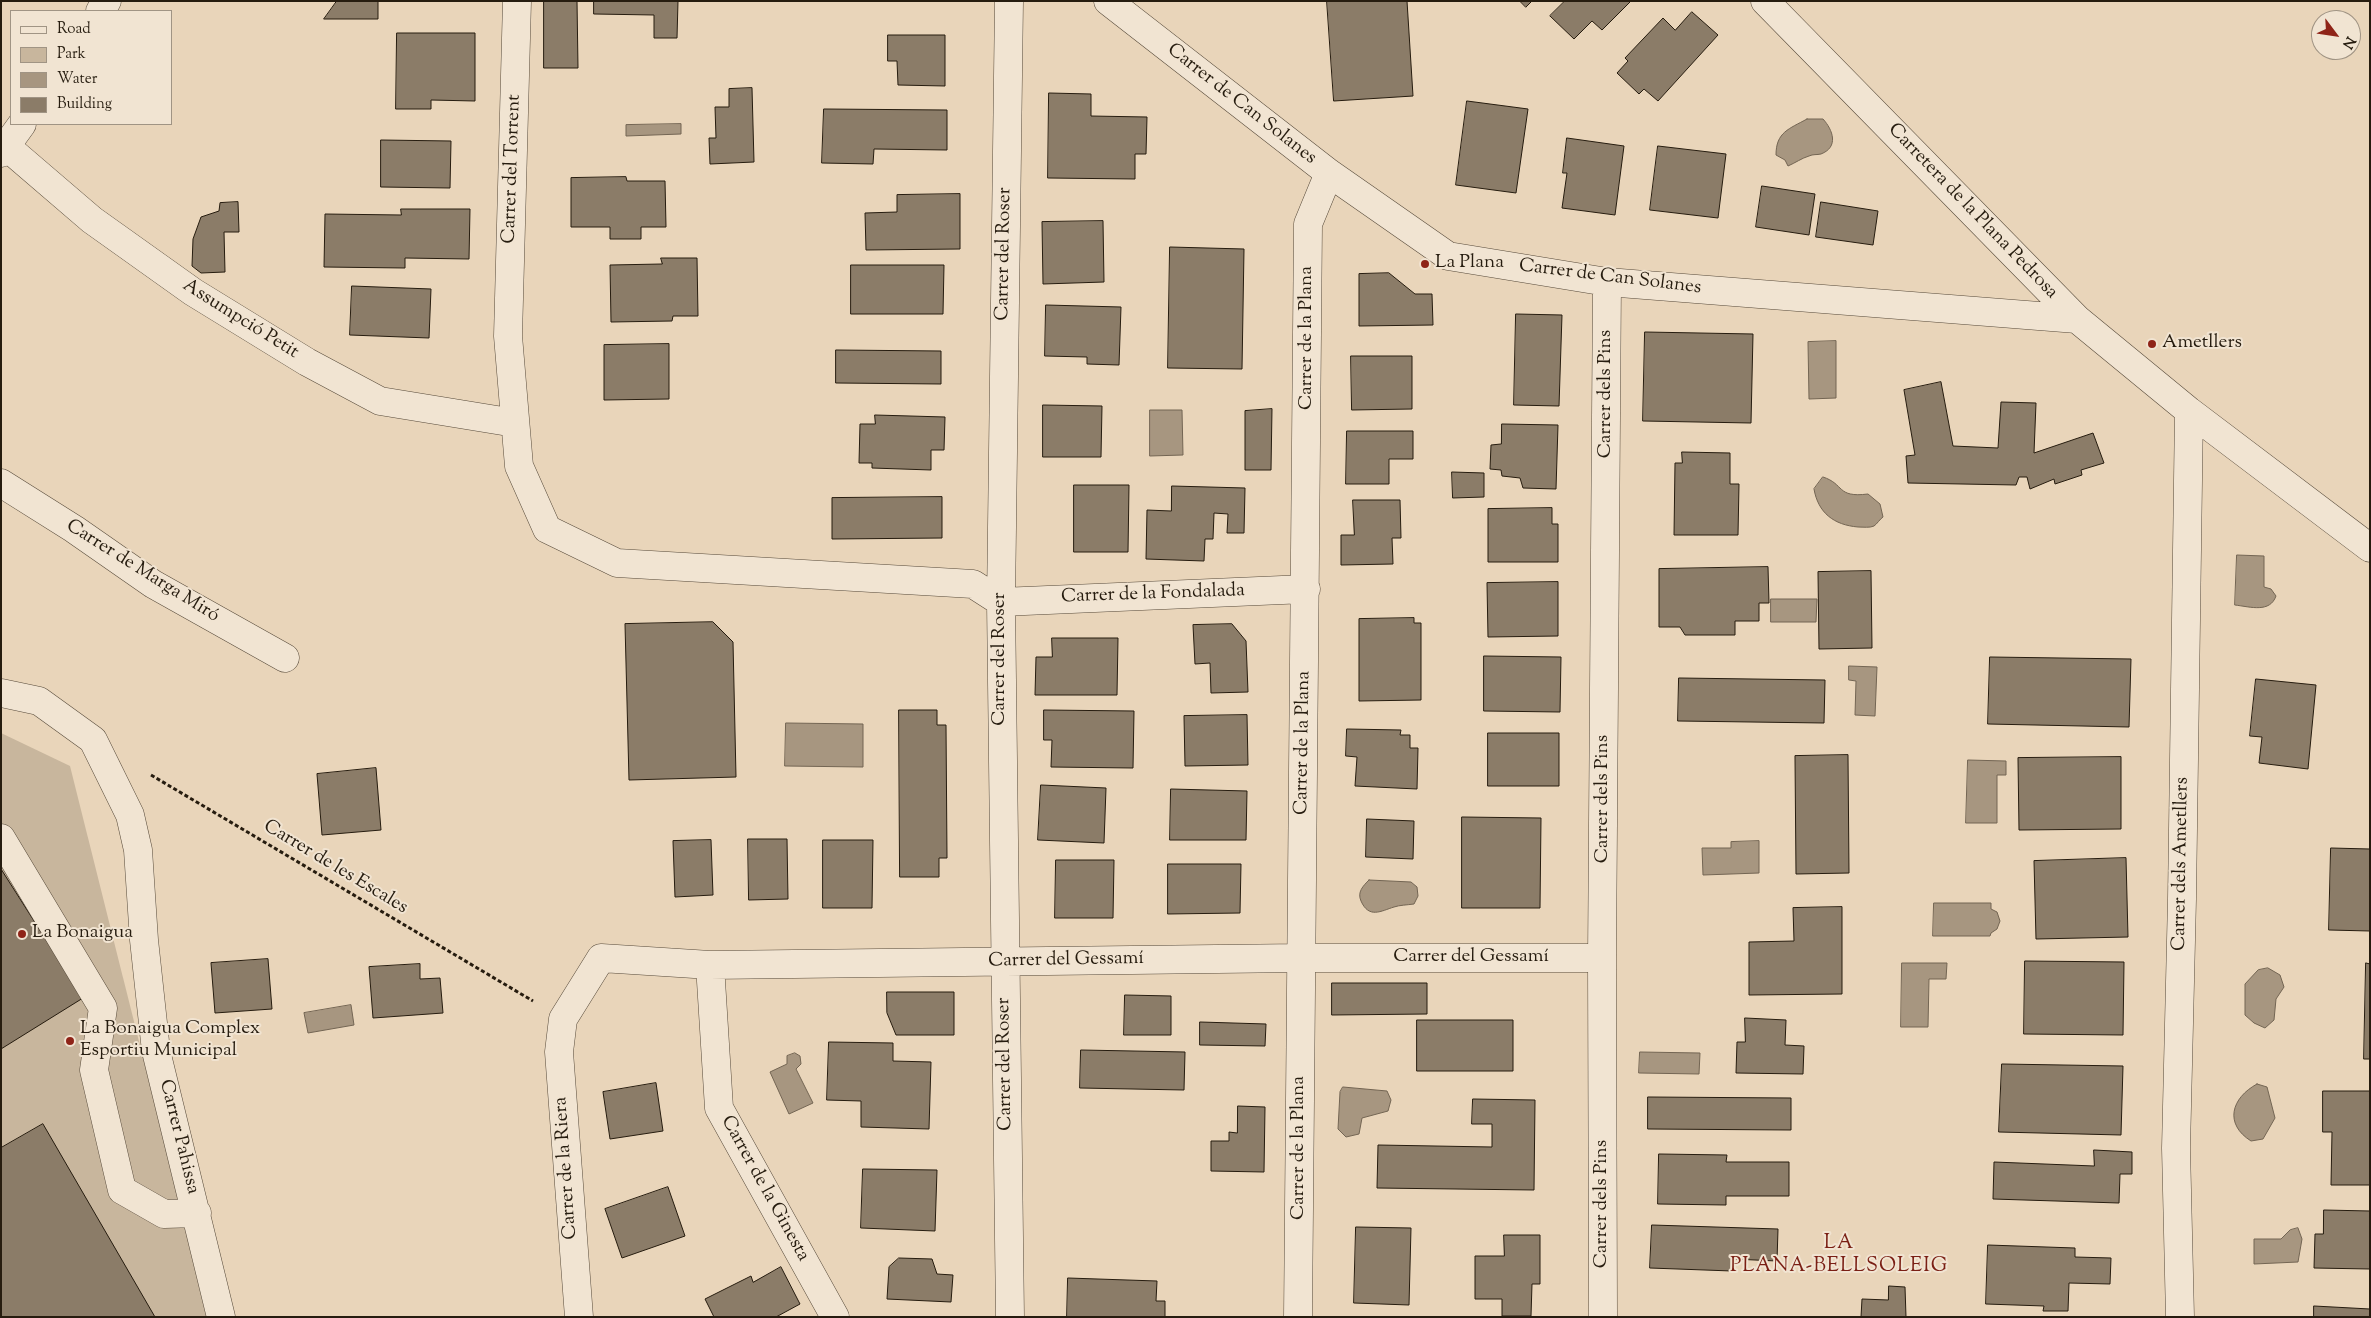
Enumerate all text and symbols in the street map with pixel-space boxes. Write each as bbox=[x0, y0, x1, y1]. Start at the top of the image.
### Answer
legend bbox=[10, 10, 172, 125]
north arrow bbox=[2311, 10, 2361, 60]
text: Road bbox=[57, 19, 91, 40]
text: N bbox=[2337, 32, 2359, 52]
street label: Carrer de Can Solanes bbox=[1162, 40, 1320, 170]
text: Park bbox=[57, 44, 86, 65]
text: Water bbox=[57, 69, 97, 90]
text: Building bbox=[57, 94, 112, 115]
street label: Carrer del Torrent bbox=[499, 94, 527, 244]
street label: Carretera de la Plana Pedrosa bbox=[1882, 119, 2062, 305]
street label: Carrer del Roser bbox=[992, 187, 1018, 321]
place label: La Plana bbox=[1435, 253, 1504, 275]
street label: Carrer de Can Solanes bbox=[1518, 256, 1702, 300]
marker: La Plana bbox=[1419, 258, 1431, 270]
street label: Carrer de la Plana bbox=[1297, 266, 1319, 410]
street label: Assumpció Petit bbox=[178, 275, 302, 365]
street label: Carrer dels Pins bbox=[1596, 330, 1618, 458]
place label: Ametllers bbox=[2162, 333, 2242, 355]
marker: Ametllers bbox=[2146, 338, 2158, 350]
street label: Carrer de Marga Miró bbox=[61, 516, 223, 628]
street label: Carrer de la Fondalada bbox=[1061, 580, 1245, 610]
street label: Carrer del Roser bbox=[990, 592, 1012, 726]
street label: Carrer de la Plana bbox=[1291, 671, 1317, 815]
street label: Carrer dels Pins bbox=[1593, 735, 1615, 863]
street label: Carrer dels Ametllers bbox=[2169, 777, 2195, 951]
street label: Carrer de les Escales bbox=[259, 816, 411, 920]
place label: La Bonaigua bbox=[32, 923, 133, 945]
marker: La Bonaigua bbox=[16, 928, 28, 940]
street label: Carrer del Gessamí bbox=[1393, 947, 1549, 969]
street label: Carrer del Gessamí bbox=[988, 948, 1144, 974]
street label: Carrer del Roser bbox=[993, 997, 1019, 1131]
place label: La Bonaigua Complex Esportiu Municipal bbox=[80, 1019, 260, 1063]
marker: La Bonaigua Complex Esportiu Municipal bbox=[64, 1035, 76, 1047]
street label: Carrer de la Plana bbox=[1289, 1076, 1311, 1220]
street label: Carrer Pahissa bbox=[153, 1077, 203, 1197]
street label: Carrer de la Riera bbox=[551, 1096, 583, 1240]
street label: Carrer de la Ginesta bbox=[715, 1112, 813, 1266]
street label: Carrer dels Pins bbox=[1592, 1140, 1614, 1268]
district label: LA PLANA-BELLSOLEIG bbox=[1728, 1233, 1950, 1280]

